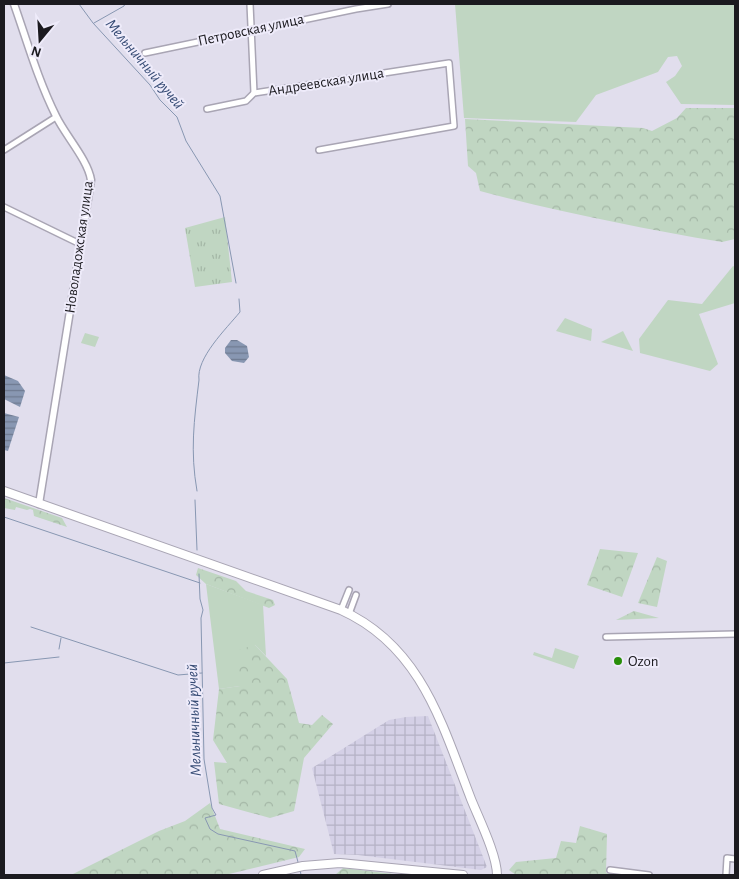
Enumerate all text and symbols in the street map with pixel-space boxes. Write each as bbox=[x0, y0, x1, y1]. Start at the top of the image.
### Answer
street label: Петровская улица bbox=[197, 11, 306, 49]
north arrow bbox=[15, 15, 65, 65]
water label: Мельничный ручей bbox=[102, 16, 187, 113]
text: N bbox=[29, 43, 43, 60]
street label: Андреевская улица bbox=[267, 65, 385, 99]
street label: Новоладожская улица bbox=[62, 180, 96, 314]
place label: Ozon bbox=[628, 654, 658, 669]
marker: Ozon bbox=[612, 655, 624, 667]
water label: Мельничный ручей bbox=[184, 664, 205, 776]

